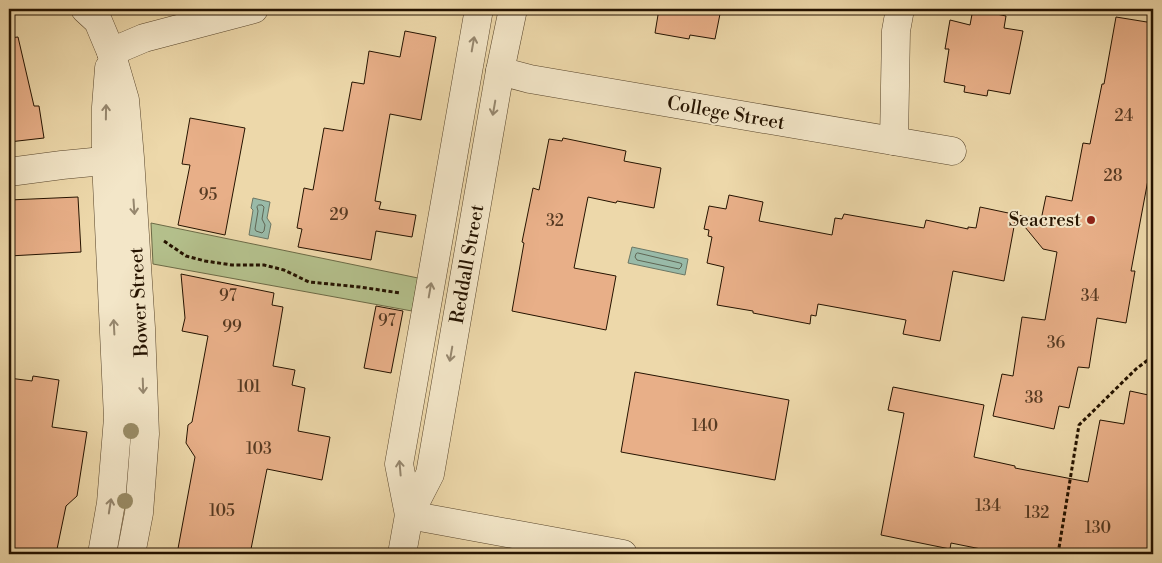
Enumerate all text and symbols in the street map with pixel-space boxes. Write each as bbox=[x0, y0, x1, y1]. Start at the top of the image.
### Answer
one-way arrow bbox=[469, 37, 479, 53]
street label: College Street bbox=[665, 91, 787, 135]
one-way arrow bbox=[488, 100, 498, 116]
one-way arrow bbox=[101, 104, 111, 120]
house number: 24 bbox=[1115, 106, 1134, 126]
house number: 28 bbox=[1104, 166, 1123, 186]
house number: 95 bbox=[199, 185, 217, 205]
one-way arrow bbox=[129, 198, 138, 214]
street label: Reddall Street bbox=[445, 202, 489, 325]
house number: 29 bbox=[330, 205, 349, 225]
place label: Seacrest bbox=[1008, 208, 1081, 232]
house number: 32 bbox=[546, 211, 564, 231]
marker: Seacrest bbox=[1085, 214, 1097, 226]
street label: Bower Street bbox=[124, 246, 154, 359]
one-way arrow bbox=[425, 283, 435, 299]
house number: 97 bbox=[219, 286, 237, 306]
house number: 34 bbox=[1081, 286, 1100, 306]
house number: 97 bbox=[378, 311, 396, 331]
house number: 99 bbox=[222, 317, 242, 337]
one-way arrow bbox=[109, 319, 119, 335]
house number: 36 bbox=[1047, 333, 1066, 353]
one-way arrow bbox=[445, 346, 455, 362]
house number: 101 bbox=[237, 377, 261, 397]
one-way arrow bbox=[139, 378, 148, 394]
house number: 38 bbox=[1025, 388, 1044, 408]
house number: 140 bbox=[692, 416, 718, 436]
house number: 103 bbox=[246, 439, 272, 459]
one-way arrow bbox=[396, 460, 405, 476]
house number: 134 bbox=[975, 496, 1001, 516]
one-way arrow bbox=[106, 499, 116, 515]
house number: 105 bbox=[209, 501, 235, 521]
house number: 132 bbox=[1025, 503, 1049, 523]
house number: 130 bbox=[1085, 518, 1111, 538]

